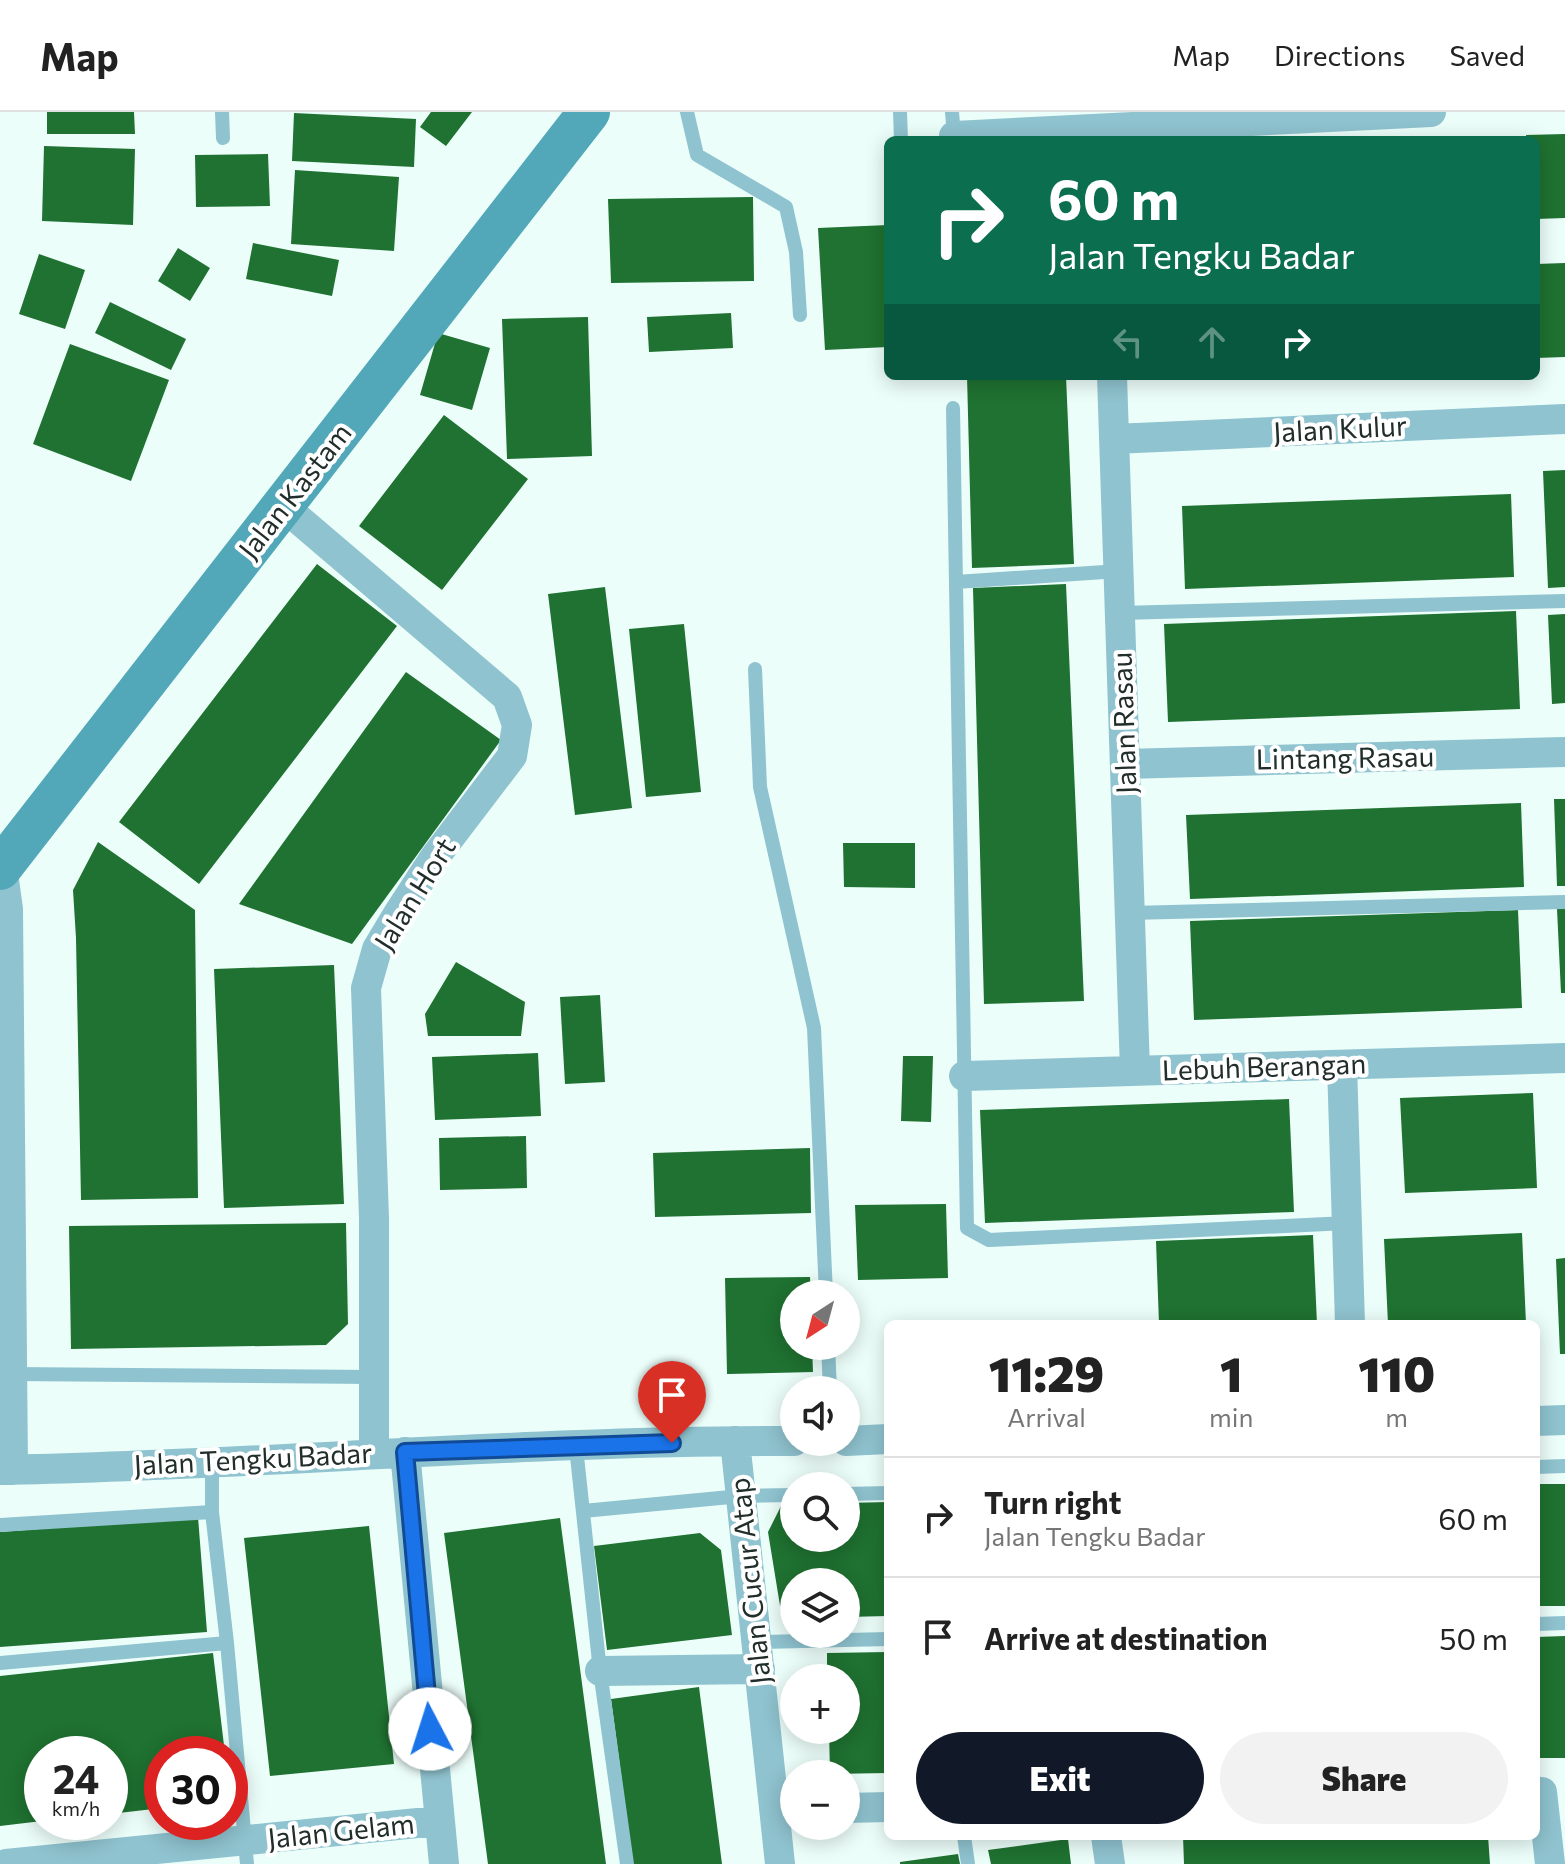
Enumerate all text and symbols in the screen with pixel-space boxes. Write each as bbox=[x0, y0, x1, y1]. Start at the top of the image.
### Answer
text: Map bbox=[40, 32, 119, 79]
text: Map bbox=[1172, 38, 1230, 72]
text: Directions bbox=[1274, 38, 1405, 72]
text: Saved bbox=[1449, 38, 1525, 72]
text: 60 m bbox=[1048, 163, 1179, 232]
icon: right bbox=[916, 168, 1020, 272]
text: Jalan Tengku Badar bbox=[1048, 232, 1355, 276]
icon: left bbox=[1106, 320, 1150, 364]
icon: ahead bbox=[1190, 320, 1234, 364]
icon: right bbox=[1274, 320, 1318, 364]
street label: Jalan Kulur bbox=[1272, 408, 1408, 448]
street label: Jalan Kastam bbox=[231, 416, 358, 565]
street label: Jalan Rasau bbox=[1104, 651, 1142, 795]
street label: Lintang Rasau bbox=[1256, 738, 1434, 776]
street label: Jalan Hort bbox=[366, 831, 462, 956]
street label: Lebuh Berangan bbox=[1161, 1045, 1367, 1087]
north arrow bbox=[780, 1280, 860, 1360]
map controls bbox=[780, 1280, 860, 1840]
text: 11:29 bbox=[989, 1343, 1104, 1402]
text: 1 bbox=[1220, 1343, 1242, 1402]
text: 110 bbox=[1358, 1343, 1435, 1402]
pin bbox=[638, 1361, 706, 1443]
icon: arrive bbox=[650, 1373, 694, 1417]
button: sound bbox=[780, 1376, 860, 1456]
text: Arrival bbox=[1007, 1401, 1086, 1432]
text: min bbox=[1209, 1401, 1253, 1432]
text: m bbox=[1385, 1401, 1408, 1432]
street label: Jalan Tengku Badar bbox=[133, 1435, 373, 1481]
button: search bbox=[780, 1472, 860, 1552]
street label: Jalan Cucur Atap bbox=[721, 1476, 777, 1686]
text: Turn right bbox=[984, 1483, 1121, 1520]
icon: right bbox=[916, 1495, 960, 1539]
text: 60 m bbox=[1438, 1499, 1508, 1536]
text: Jalan Tengku Badar bbox=[984, 1520, 1206, 1551]
button: layers bbox=[780, 1568, 860, 1648]
icon: arrive bbox=[916, 1615, 960, 1659]
text: Arrive at destination bbox=[984, 1619, 1268, 1656]
text: 50 m bbox=[1439, 1619, 1508, 1656]
button: + bbox=[780, 1664, 860, 1744]
position arrow bbox=[388, 1687, 472, 1771]
button: Exit bbox=[916, 1732, 1204, 1824]
button: Share bbox=[1220, 1732, 1508, 1824]
speed limit sign: 30 bbox=[144, 1736, 248, 1840]
text: 24 bbox=[53, 1753, 99, 1802]
button: − bbox=[780, 1760, 860, 1840]
text: km/h bbox=[52, 1796, 100, 1820]
street label: Jalan Gelam bbox=[266, 1805, 416, 1855]

